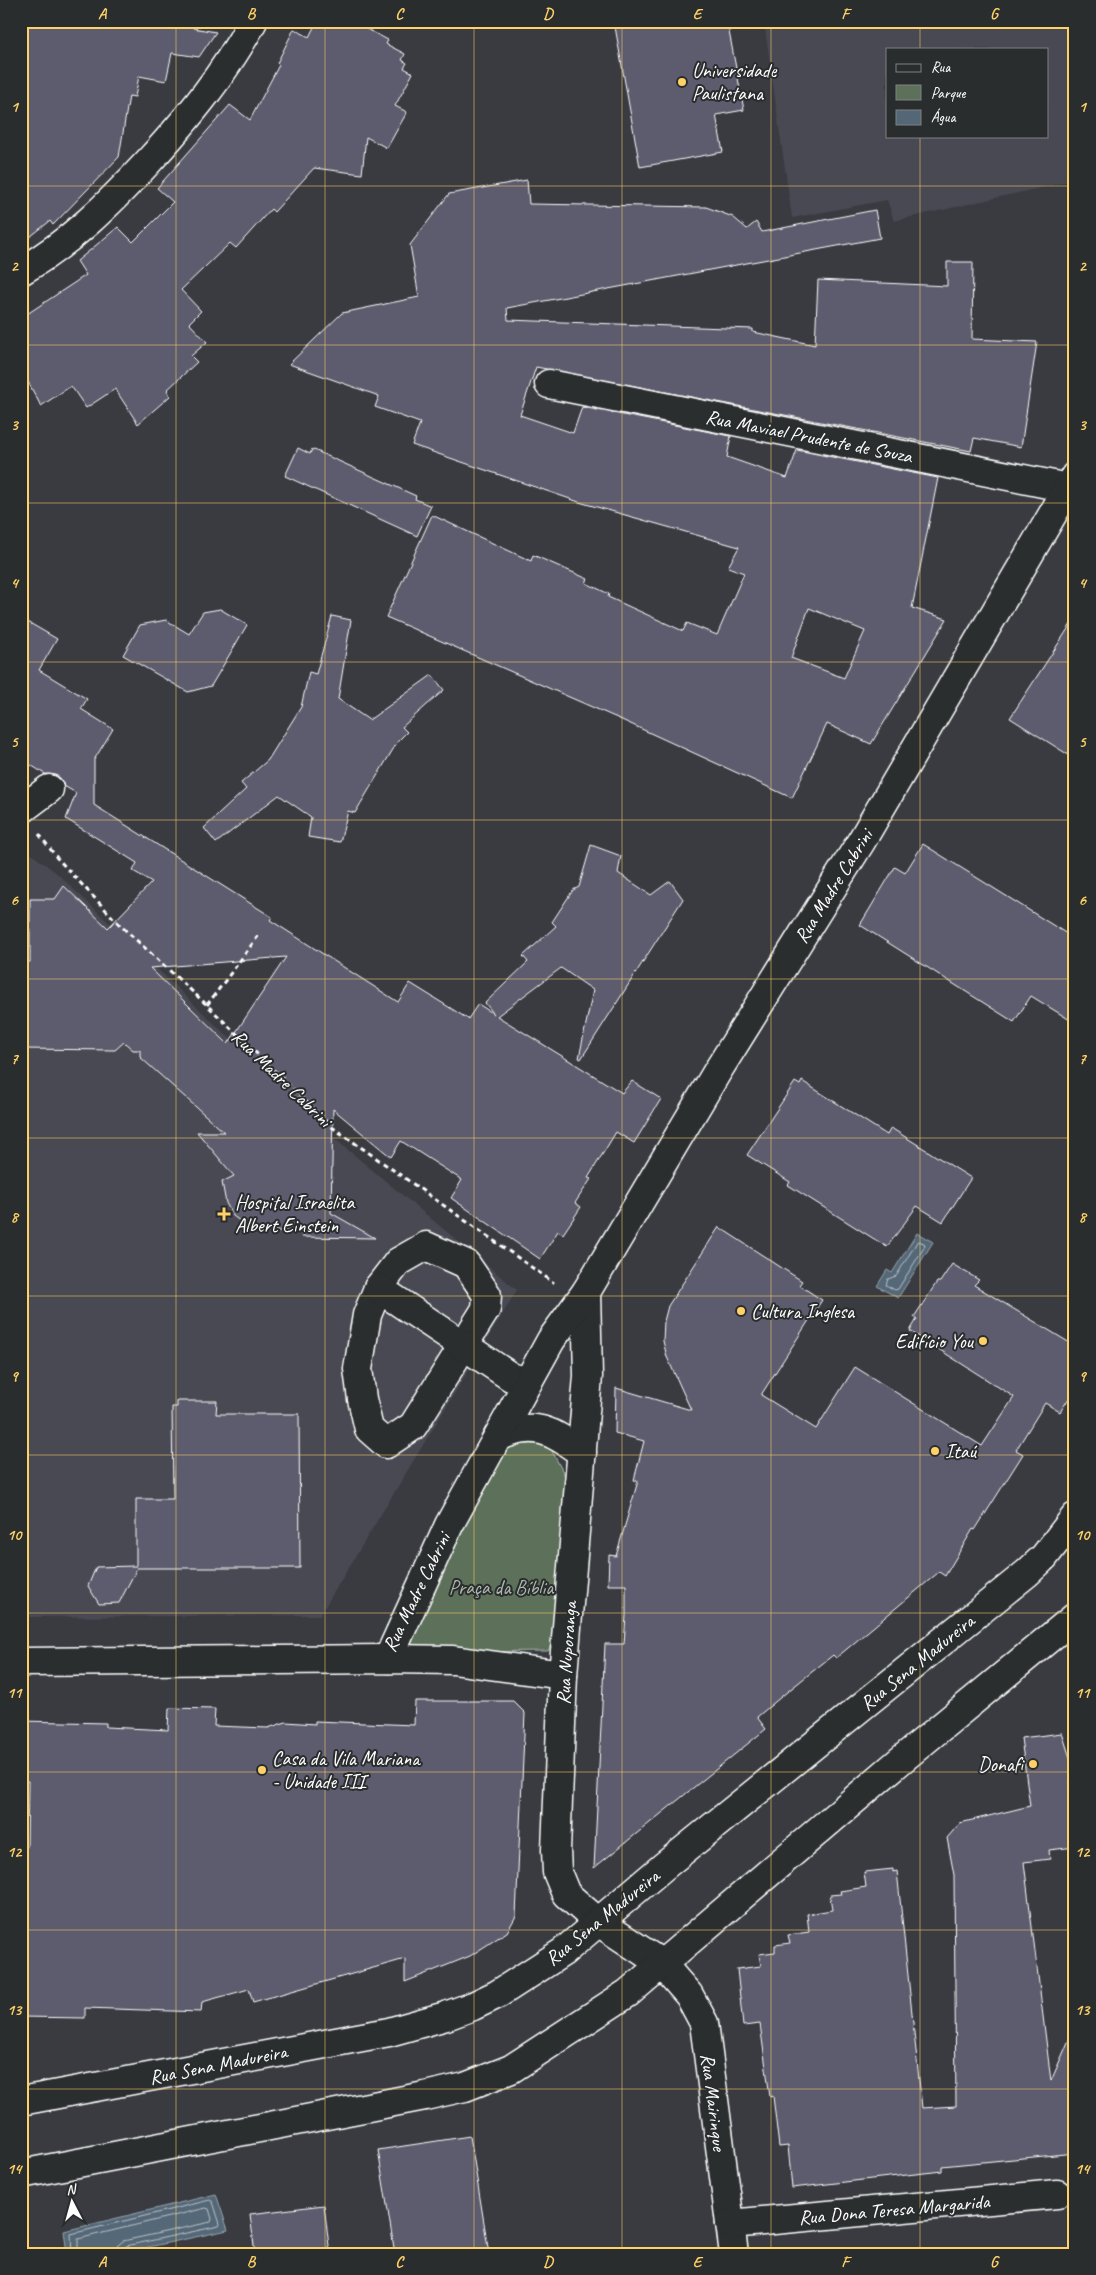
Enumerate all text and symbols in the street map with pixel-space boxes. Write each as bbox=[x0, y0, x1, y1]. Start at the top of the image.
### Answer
text: A bbox=[98, 4, 108, 24]
text: B bbox=[247, 4, 257, 24]
text: C bbox=[395, 4, 405, 24]
text: D bbox=[543, 4, 554, 24]
text: E bbox=[693, 4, 704, 24]
text: F bbox=[841, 4, 852, 24]
text: G bbox=[990, 4, 1000, 24]
legend bbox=[886, 48, 1048, 138]
place label: Universidade Paulistana bbox=[692, 58, 778, 106]
text: Rua bbox=[931, 58, 951, 77]
marker: Universidade Paulistana bbox=[676, 76, 688, 88]
text: Parque bbox=[931, 84, 967, 103]
text: 1 bbox=[10, 97, 19, 117]
text: 1 bbox=[1078, 97, 1087, 117]
text: Água bbox=[931, 108, 956, 127]
text: 2 bbox=[10, 256, 19, 276]
text: 2 bbox=[1078, 256, 1087, 276]
street label: Rua Maviael Prudente de Souza bbox=[703, 404, 916, 469]
text: 3 bbox=[10, 415, 19, 435]
text: 3 bbox=[1078, 415, 1087, 435]
text: 4 bbox=[10, 573, 19, 593]
text: 4 bbox=[1078, 573, 1087, 593]
text: 5 bbox=[11, 732, 20, 752]
text: 5 bbox=[1079, 732, 1088, 752]
street label: Rua Madre Cabrini bbox=[789, 823, 880, 948]
text: 6 bbox=[10, 890, 19, 910]
text: 6 bbox=[1078, 890, 1087, 910]
street label: Rua Madre Cabrini bbox=[226, 1024, 339, 1134]
text: 7 bbox=[10, 1049, 19, 1069]
text: 7 bbox=[1078, 1049, 1087, 1069]
place label: Hospital Israelita Albert Einstein bbox=[235, 1190, 355, 1238]
text: 8 bbox=[10, 1207, 19, 1227]
marker: Hospital Israelita Albert Einstein bbox=[217, 1207, 231, 1221]
text: 8 bbox=[1078, 1207, 1087, 1227]
place label: Cultura Inglesa bbox=[751, 1299, 856, 1324]
marker: Cultura Inglesa bbox=[735, 1305, 747, 1317]
place label: Edifício You bbox=[895, 1329, 975, 1354]
marker: Edifício You bbox=[977, 1335, 989, 1347]
text: 9 bbox=[10, 1366, 19, 1386]
text: 9 bbox=[1078, 1366, 1087, 1386]
place label: Itaú bbox=[945, 1439, 978, 1464]
marker: Itaú bbox=[929, 1445, 941, 1457]
text: 10 bbox=[7, 1525, 23, 1545]
text: 10 bbox=[1075, 1525, 1091, 1545]
street label: Rua Madre Cabrini bbox=[377, 1527, 457, 1656]
park label: Praça da Bíblia bbox=[449, 1575, 555, 1600]
street label: Rua Nuporanga bbox=[550, 1599, 583, 1705]
street label: Rua Sena Madureira bbox=[855, 1608, 981, 1716]
text: 11 bbox=[7, 1683, 23, 1703]
text: 11 bbox=[1075, 1683, 1091, 1703]
place label: Casa da Vila Mariana - Unidade III bbox=[272, 1746, 421, 1794]
place label: Donafi bbox=[978, 1752, 1025, 1777]
marker: Donafi bbox=[1027, 1758, 1039, 1770]
marker: Casa da Vila Mariana - Unidade III bbox=[256, 1764, 268, 1776]
text: 12 bbox=[7, 1842, 23, 1862]
text: 12 bbox=[1075, 1842, 1091, 1862]
street label: Rua Sena Madureira bbox=[540, 1863, 666, 1971]
text: 13 bbox=[7, 2000, 23, 2020]
text: 13 bbox=[1075, 2000, 1091, 2020]
street label: Rua Sena Madureira bbox=[147, 2039, 291, 2090]
street label: Rua Mairinque bbox=[695, 2052, 732, 2154]
text: 14 bbox=[7, 2159, 23, 2179]
text: 14 bbox=[1075, 2159, 1091, 2179]
north arrow bbox=[48, 2178, 98, 2228]
text: N bbox=[65, 2180, 78, 2198]
street label: Rua Dona Teresa Margarida bbox=[797, 2189, 993, 2230]
text: A bbox=[98, 2252, 108, 2272]
text: B bbox=[247, 2252, 257, 2272]
text: C bbox=[395, 2252, 405, 2272]
text: D bbox=[543, 2252, 554, 2272]
text: E bbox=[693, 2252, 704, 2272]
text: F bbox=[841, 2252, 852, 2272]
text: G bbox=[990, 2252, 1000, 2272]

